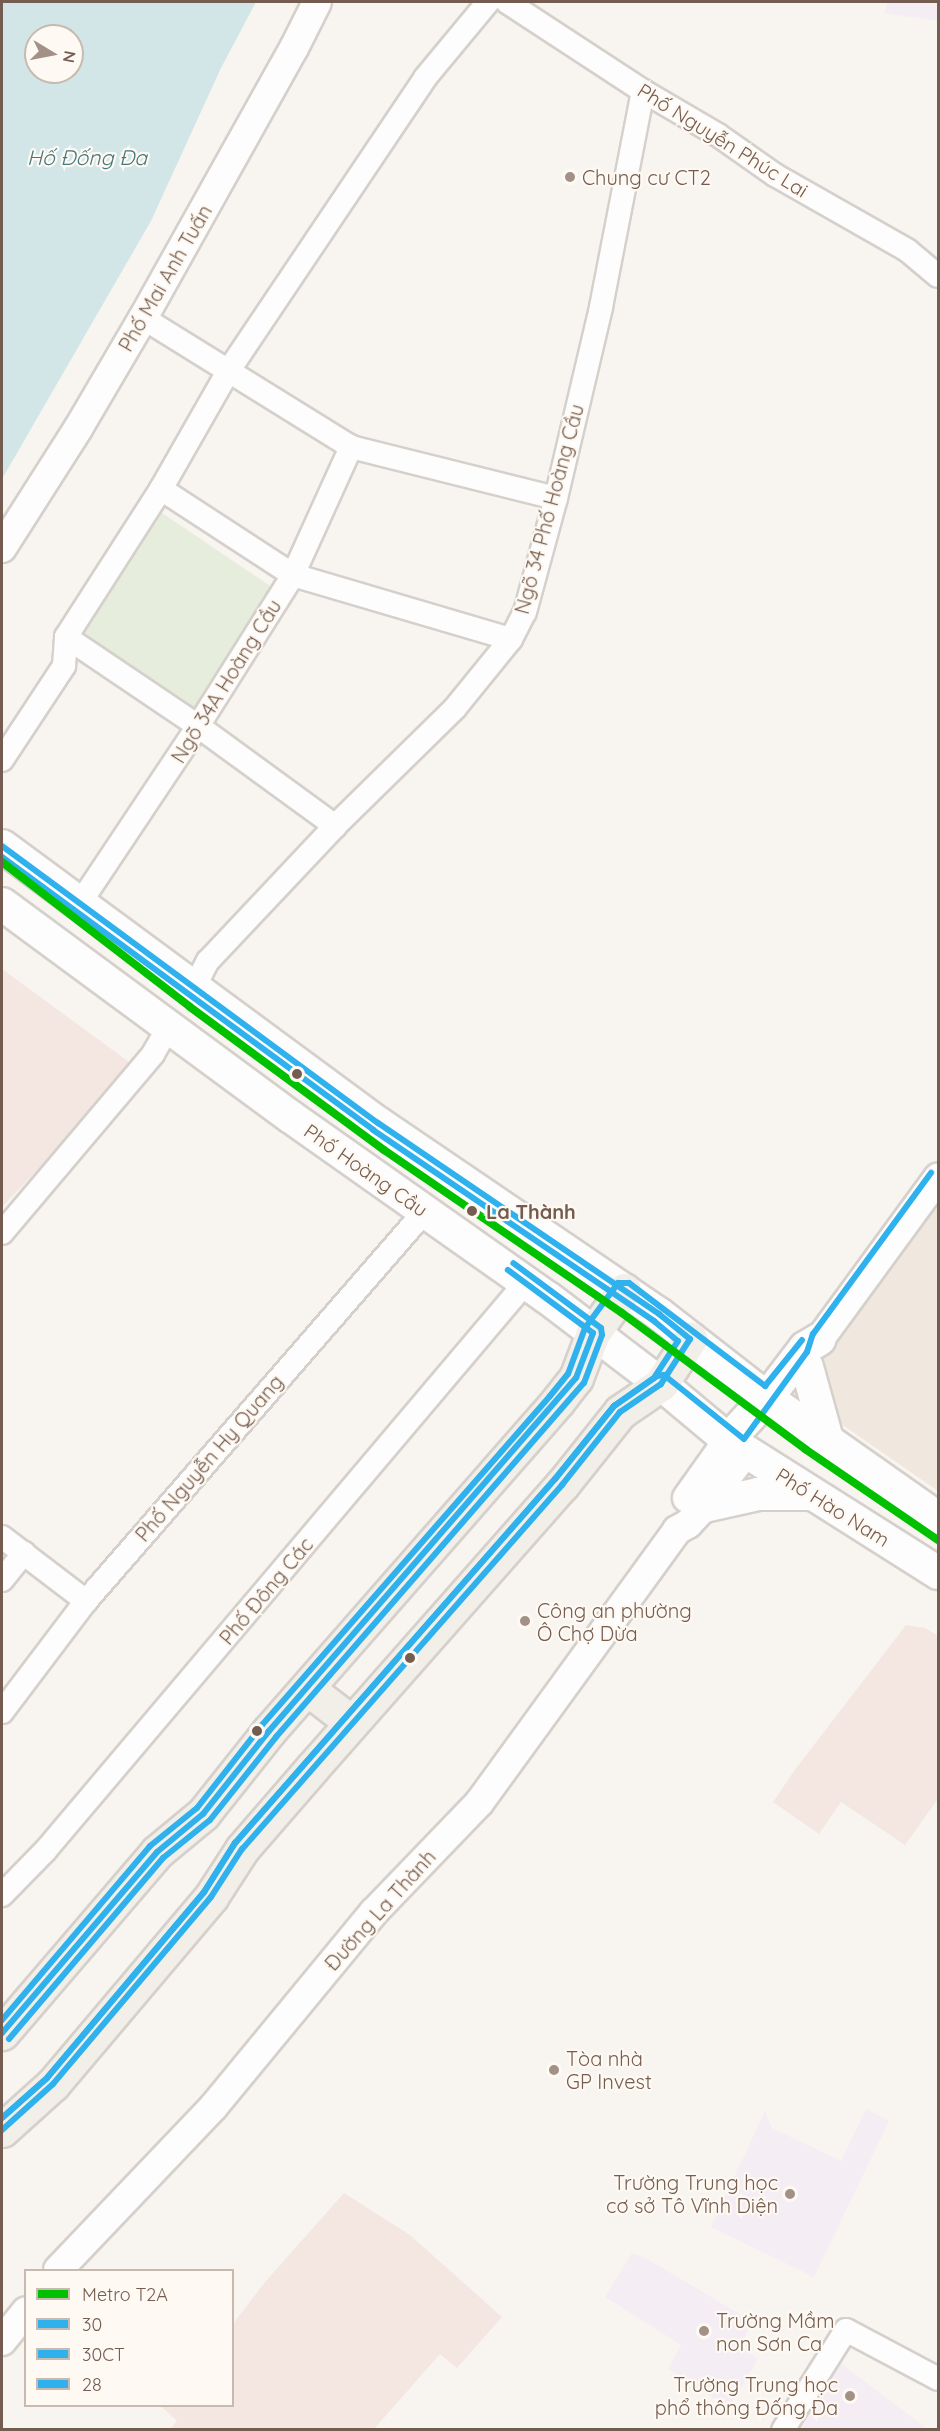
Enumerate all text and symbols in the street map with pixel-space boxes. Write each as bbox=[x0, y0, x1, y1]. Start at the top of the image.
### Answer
north arrow bbox=[24, 24, 84, 84]
text: N bbox=[59, 49, 81, 64]
street label: Phố Nguyễn Phúc Lai bbox=[633, 78, 813, 202]
water label: Hố Đống Đa bbox=[27, 144, 147, 170]
place label: Chung cư CT2 bbox=[582, 165, 711, 189]
marker: Chung cư CT2 bbox=[563, 170, 577, 184]
street label: Phố Mai Anh Tuấn bbox=[113, 200, 217, 356]
street label: Ngõ 34 Phố Hoàng Cầu bbox=[509, 401, 589, 617]
street label: Ngõ 34A Hoàng Cầu bbox=[166, 595, 286, 767]
unlabelled marker bbox=[291, 1068, 303, 1080]
street label: Phố Hoàng Cầu bbox=[300, 1119, 432, 1221]
place label: La Thành bbox=[486, 1199, 576, 1223]
marker: La Thành bbox=[463, 1202, 481, 1220]
street label: Phố Nguyễn Hy Quang bbox=[130, 1370, 288, 1546]
street label: Phố Hào Nam bbox=[772, 1462, 894, 1552]
street label: Phố Đông Các bbox=[214, 1533, 318, 1649]
place label: Công an phường Ô Chợ Dừa bbox=[537, 1598, 692, 1645]
marker: Công an phường Ô Chợ Dừa bbox=[518, 1614, 532, 1628]
unlabelled marker bbox=[404, 1652, 416, 1664]
unlabelled marker bbox=[251, 1725, 263, 1737]
street label: Đường La Thành bbox=[320, 1845, 440, 1975]
place label: Tòa nhà GP Invest bbox=[566, 2046, 652, 2093]
marker: Tòa nhà GP Invest bbox=[547, 2063, 561, 2077]
place label: Trường Trung học cơ sở Tô Vĩnh Diện bbox=[606, 2170, 778, 2217]
marker: Trường Trung học cơ sở Tô Vĩnh Diện bbox=[783, 2187, 797, 2201]
legend bbox=[24, 2269, 234, 2407]
text: Metro T2A bbox=[82, 2283, 168, 2306]
place label: Trường Mầm non Sơn Ca bbox=[716, 2308, 834, 2355]
text: 30 bbox=[82, 2313, 102, 2336]
marker: Trường Mầm non Sơn Ca bbox=[697, 2324, 711, 2338]
text: 30CT bbox=[82, 2343, 125, 2366]
place label: Trường Trung học phổ thông Đống Đa bbox=[655, 2372, 838, 2419]
text: 28 bbox=[82, 2373, 102, 2396]
marker: Trường Trung học phổ thông Đống Đa bbox=[843, 2389, 857, 2403]

